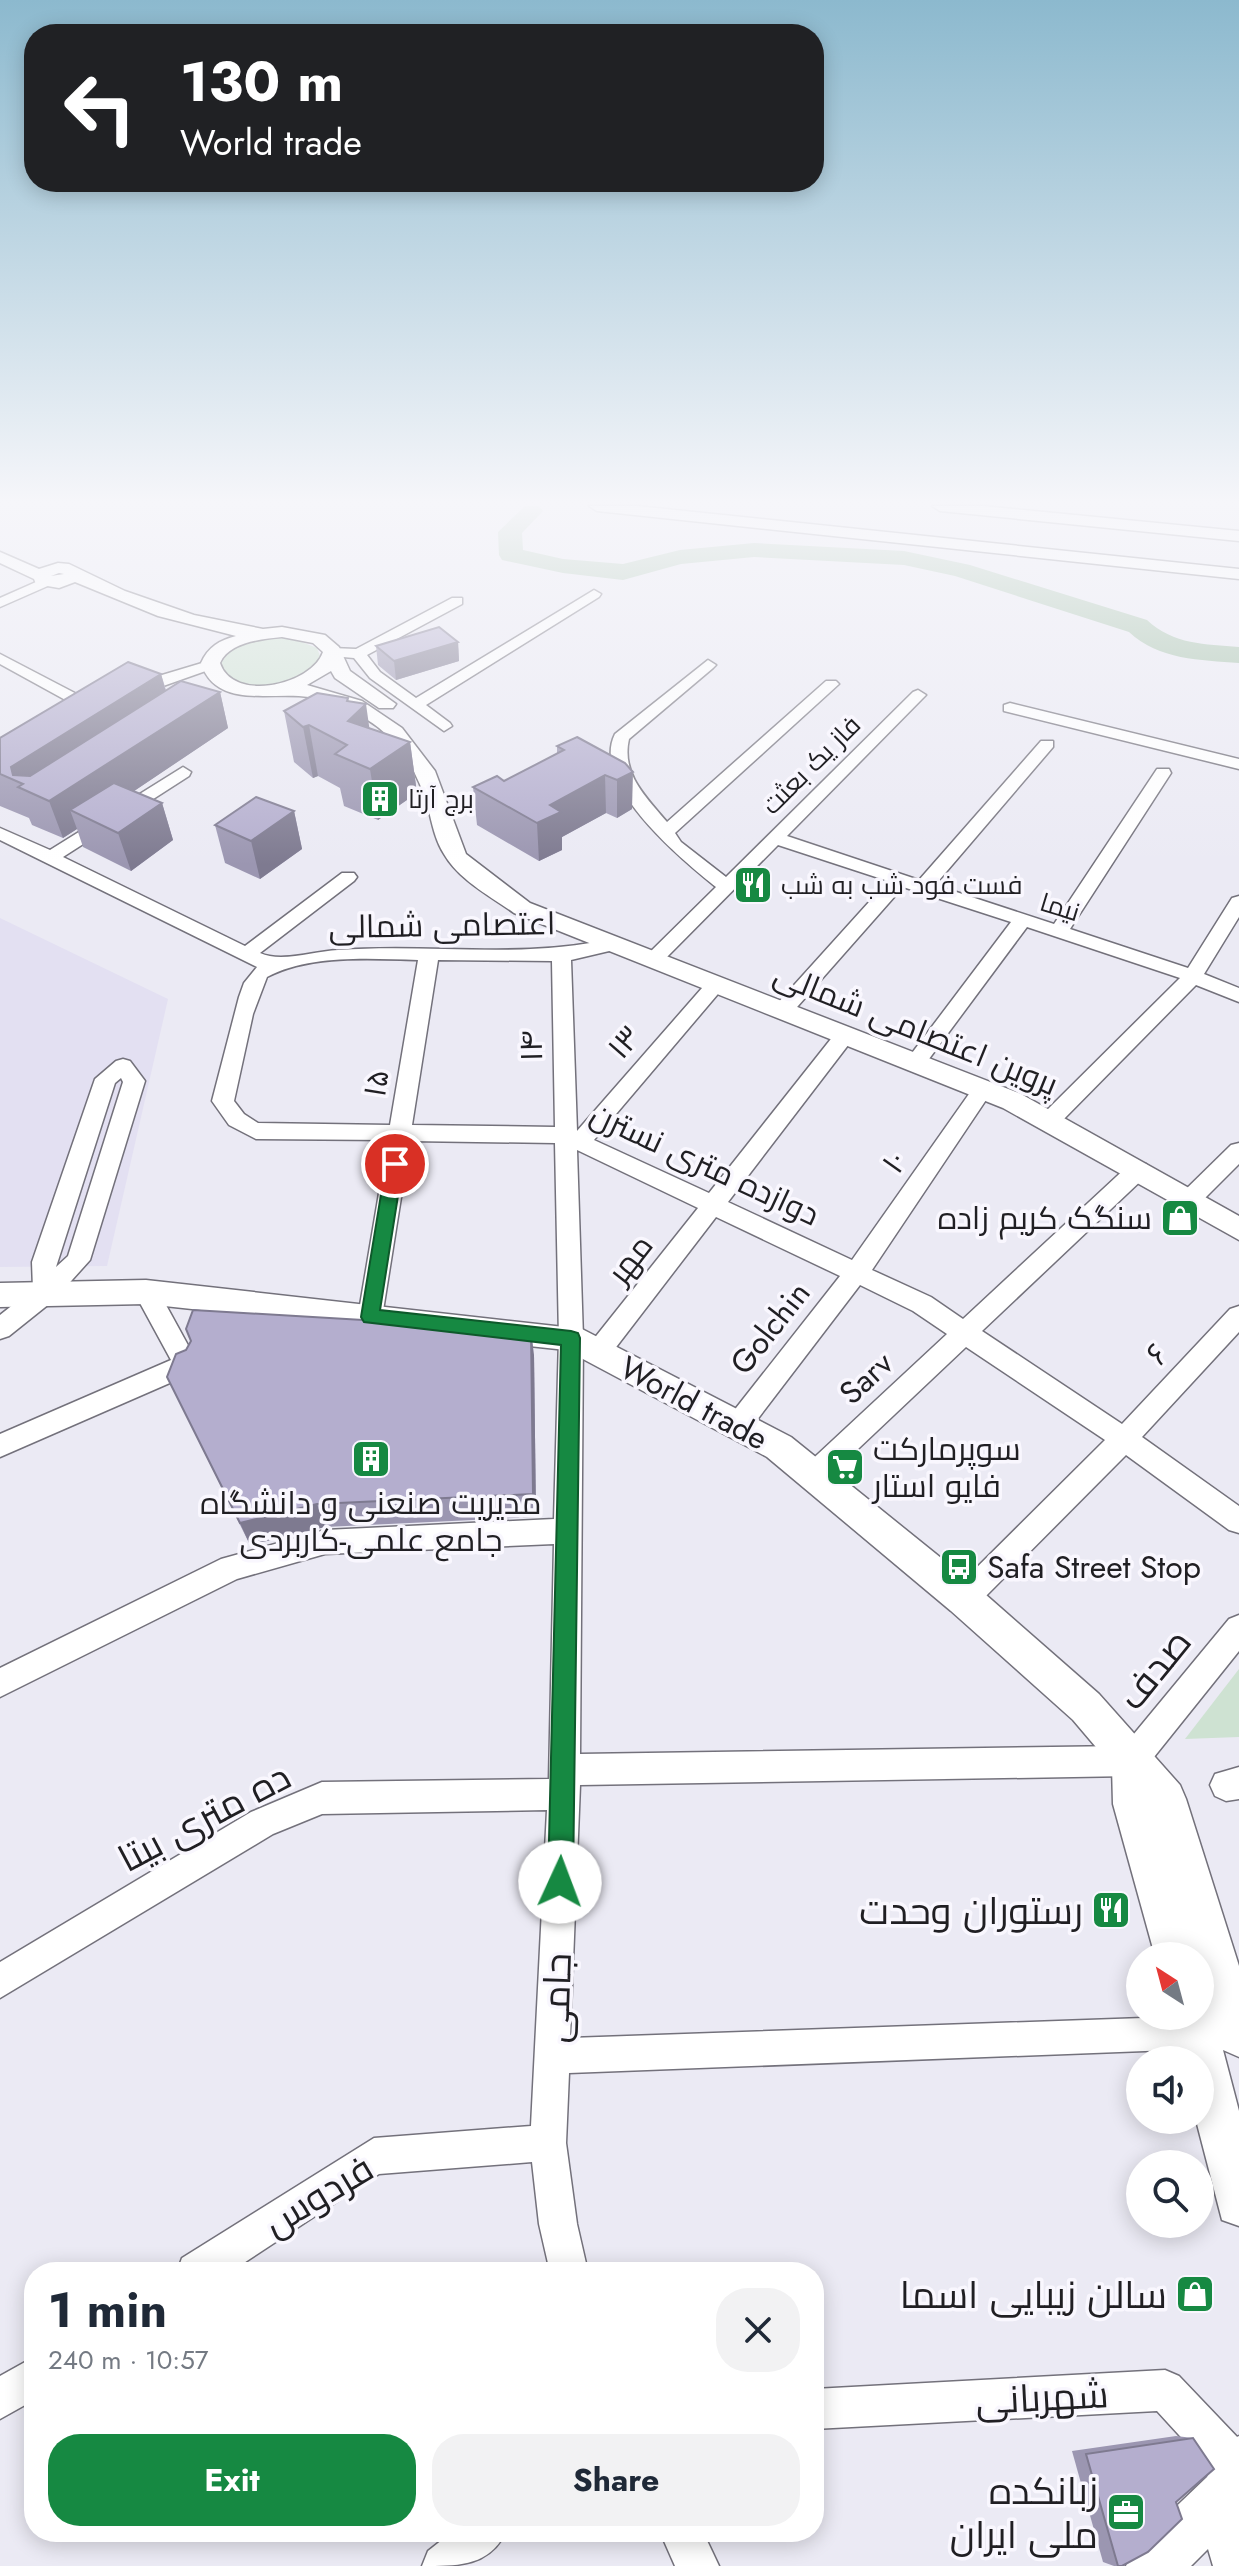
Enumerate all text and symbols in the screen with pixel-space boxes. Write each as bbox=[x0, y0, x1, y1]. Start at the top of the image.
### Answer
text: 130 m bbox=[180, 41, 343, 122]
icon: left bbox=[48, 56, 152, 160]
text: World trade bbox=[180, 116, 362, 168]
street label: فاز یک بعثت bbox=[753, 707, 869, 823]
building icon: برج آرتا bbox=[359, 778, 401, 820]
place label: برج آرتا bbox=[408, 780, 474, 818]
restaurant icon: فست فود شب به شب bbox=[732, 864, 774, 906]
place label: فست فود شب به شب bbox=[781, 866, 1022, 904]
street label: نیما bbox=[1035, 883, 1085, 931]
street label: اعتصامی شمالی bbox=[328, 900, 556, 950]
street label: پروین اعتصامی شمالی bbox=[767, 951, 1065, 1107]
street label: ۱۳ bbox=[596, 1015, 652, 1069]
street label: ۱۴ bbox=[508, 1030, 554, 1062]
street label: ۱۵ bbox=[351, 1066, 401, 1100]
street label: دوازده متری نسترن bbox=[583, 1091, 827, 1237]
pin bbox=[361, 1130, 429, 1198]
street label: ۱۰ bbox=[870, 1141, 918, 1183]
icon: arrive bbox=[373, 1142, 417, 1186]
place label: سنگک کریم زاده bbox=[938, 1195, 1152, 1241]
shop icon: سنگک کریم زاده bbox=[1159, 1197, 1201, 1239]
street label: مهر bbox=[595, 1225, 664, 1295]
street label: Golchin bbox=[719, 1272, 821, 1384]
street label: ۶ bbox=[1135, 1333, 1179, 1375]
street label: Sarv bbox=[829, 1340, 904, 1415]
street label: World trade bbox=[612, 1345, 776, 1461]
place label: سوپرمارکت فایو استار bbox=[871, 1426, 1021, 1509]
building icon: مدیریت صنعنی و دانشگاه جامع علمی-کاربردی bbox=[350, 1438, 392, 1480]
supermarket icon: سوپرمارکت فایو استار bbox=[824, 1446, 866, 1488]
place label: مدیریت صنعنی و دانشگاه جامع علمی-کاربردی bbox=[200, 1480, 542, 1563]
place label: Safa Street Stop bbox=[987, 1544, 1201, 1590]
bus stop icon: Safa Street Stop bbox=[938, 1546, 980, 1588]
street label: صدف bbox=[1104, 1616, 1204, 1722]
street label: ده متری بیتا bbox=[108, 1749, 300, 1885]
position arrow bbox=[518, 1840, 602, 1924]
place label: رستوران وحدت bbox=[859, 1883, 1083, 1938]
restaurant icon: رستوران وحدت bbox=[1090, 1889, 1132, 1931]
north arrow bbox=[1126, 1942, 1214, 2030]
map controls bbox=[1126, 1942, 1214, 2238]
street label: جامی bbox=[527, 1952, 585, 2044]
button: sound bbox=[1126, 2046, 1214, 2134]
street label: فردوس bbox=[253, 2141, 383, 2249]
button: search bbox=[1126, 2150, 1214, 2238]
place label: سالن زیبایی اسما bbox=[900, 2267, 1167, 2322]
shop icon: سالن زیبایی اسما bbox=[1174, 2273, 1216, 2315]
text: 1 min bbox=[48, 2276, 167, 2345]
button: close bbox=[716, 2288, 800, 2372]
text: 240 m · 10:57 bbox=[48, 2341, 208, 2379]
street label: شهربانی bbox=[974, 2366, 1110, 2428]
button: Exit bbox=[48, 2434, 416, 2526]
button: Share bbox=[432, 2434, 800, 2526]
place label: زبانکده ملی ایران bbox=[950, 2463, 1098, 2562]
office icon: زبانکده ملی ایران bbox=[1105, 2491, 1147, 2533]

